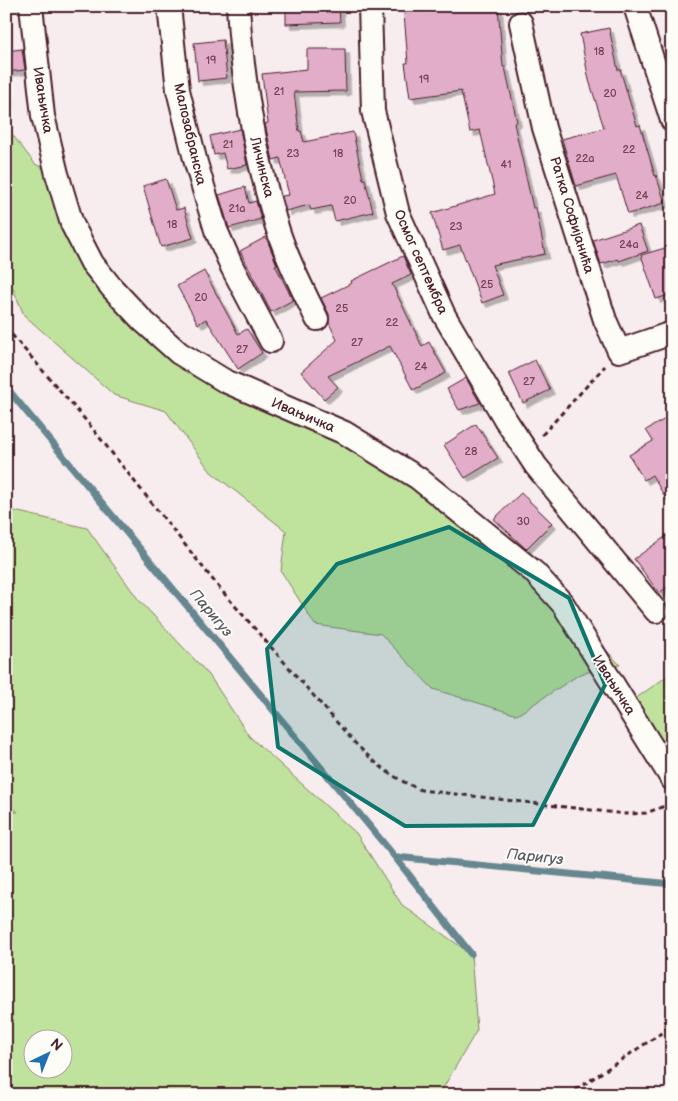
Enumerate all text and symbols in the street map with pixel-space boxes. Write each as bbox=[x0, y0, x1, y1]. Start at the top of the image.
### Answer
house number: 18 bbox=[594, 45, 604, 58]
house number: 19 bbox=[206, 54, 216, 67]
street label: Ивањичка bbox=[29, 65, 57, 135]
house number: 19 bbox=[419, 73, 429, 86]
street label: Малозабранска bbox=[170, 81, 210, 187]
house number: 21 bbox=[274, 85, 284, 98]
house number: 20 bbox=[604, 87, 617, 100]
street label: Личинска bbox=[246, 134, 278, 200]
house number: 21 bbox=[223, 138, 233, 151]
house number: 22 bbox=[623, 143, 636, 156]
house number: 23 bbox=[286, 147, 300, 160]
house number: 18 bbox=[333, 147, 343, 160]
house number: 22a bbox=[575, 152, 595, 165]
street label: Ратка Софијанића bbox=[546, 154, 598, 276]
house number: 41 bbox=[501, 158, 511, 171]
house number: 24 bbox=[635, 189, 649, 202]
house number: 20 bbox=[344, 194, 357, 207]
house number: 21a bbox=[229, 202, 245, 215]
street label: Осмог септембра bbox=[390, 207, 452, 318]
house number: 18 bbox=[167, 218, 177, 231]
house number: 23 bbox=[449, 220, 463, 233]
house number: 24a bbox=[619, 238, 639, 251]
house number: 25 bbox=[481, 278, 493, 291]
house number: 20 bbox=[195, 291, 208, 304]
house number: 25 bbox=[336, 302, 348, 315]
house number: 22 bbox=[386, 316, 399, 329]
house number: 27 bbox=[351, 336, 364, 349]
house number: 27 bbox=[236, 343, 249, 356]
house number: 24 bbox=[414, 360, 428, 373]
house number: 27 bbox=[523, 375, 536, 388]
street label: Ивањичка bbox=[269, 394, 338, 436]
house number: 28 bbox=[465, 445, 477, 458]
house number: 30 bbox=[516, 515, 530, 528]
water label: Паригуз bbox=[185, 585, 237, 641]
street label: Ивањичка bbox=[589, 652, 639, 719]
water label: Паригуз bbox=[506, 845, 564, 869]
north arrow bbox=[22, 1028, 72, 1078]
text: N bbox=[47, 1035, 66, 1055]

